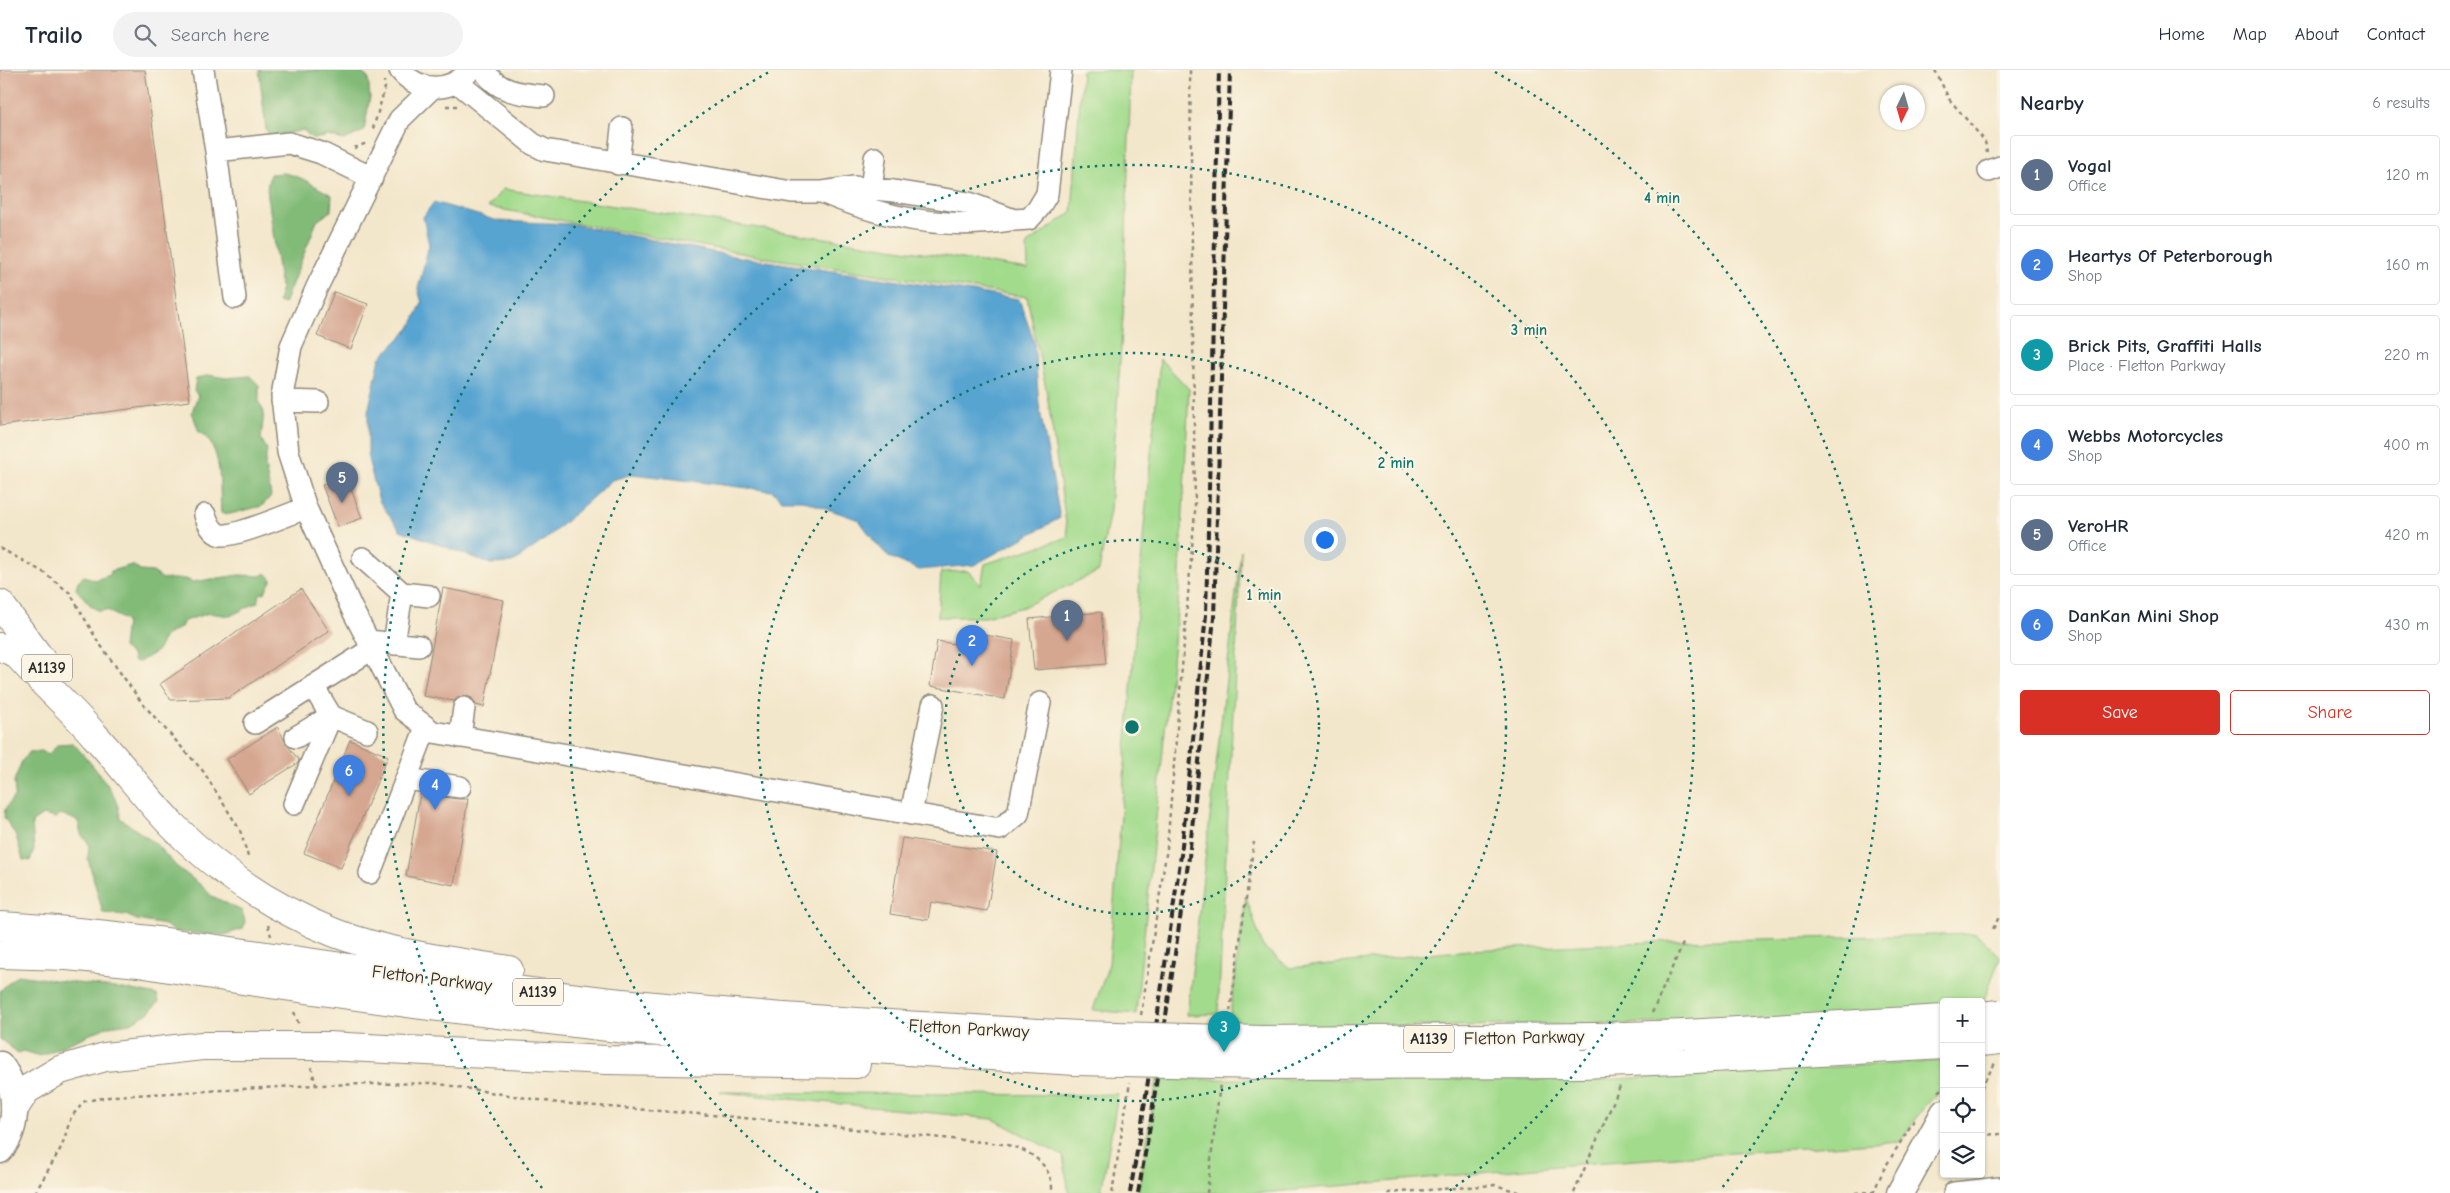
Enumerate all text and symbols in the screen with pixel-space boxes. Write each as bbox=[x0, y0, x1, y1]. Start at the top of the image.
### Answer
search box bbox=[113, 12, 463, 57]
text: Trailo bbox=[25, 21, 83, 49]
icon: search bbox=[131, 21, 159, 49]
text: Search here bbox=[171, 24, 270, 46]
text: Home bbox=[2158, 24, 2205, 45]
text: Map bbox=[2233, 24, 2267, 45]
text: About bbox=[2295, 24, 2339, 45]
text: Contact bbox=[2367, 24, 2425, 45]
north arrow bbox=[1880, 85, 1925, 130]
text: Nearby bbox=[2020, 91, 2084, 115]
text: 6 results bbox=[2372, 94, 2430, 112]
text: Vogal bbox=[2068, 155, 2111, 177]
text: 1 bbox=[2034, 166, 2040, 184]
text: 120 m bbox=[2386, 166, 2429, 184]
text: Office bbox=[2068, 177, 2107, 195]
text: 4 min bbox=[1644, 189, 1680, 207]
text: Heartys Of Peterborough bbox=[2068, 245, 2273, 267]
text: 2 bbox=[2033, 256, 2041, 274]
text: 160 m bbox=[2386, 256, 2429, 274]
text: Shop bbox=[2068, 267, 2102, 285]
text: 3 min bbox=[1511, 321, 1547, 339]
text: Brick Pits, Graffiti Halls bbox=[2068, 335, 2262, 357]
text: 3 bbox=[2033, 346, 2041, 364]
text: 220 m bbox=[2384, 346, 2429, 364]
text: Place · Fletton Parkway bbox=[2068, 357, 2225, 375]
text: Webbs Motorcycles bbox=[2068, 425, 2223, 447]
text: 4 bbox=[2033, 436, 2041, 454]
text: 400 m bbox=[2383, 436, 2429, 454]
text: Shop bbox=[2068, 447, 2102, 465]
text: 2 min bbox=[1378, 454, 1414, 472]
pin: 5 bbox=[326, 462, 358, 503]
text: VeroHR bbox=[2068, 515, 2128, 537]
text: 5 bbox=[2033, 526, 2041, 544]
text: 420 m bbox=[2385, 526, 2429, 544]
your location bbox=[1312, 527, 1338, 553]
text: Office bbox=[2068, 537, 2107, 555]
text: 1 min bbox=[1247, 586, 1281, 604]
pin: 1 bbox=[1051, 600, 1083, 641]
text: DanKan Mini Shop bbox=[2068, 605, 2219, 627]
text: 6 bbox=[2033, 616, 2041, 634]
text: 430 m bbox=[2385, 616, 2429, 634]
pin: 2 bbox=[956, 625, 988, 666]
text: Shop bbox=[2068, 627, 2102, 645]
road number: A1139 bbox=[22, 654, 72, 682]
button: Save bbox=[2020, 690, 2220, 735]
button: Share bbox=[2230, 690, 2430, 735]
centre of rings bbox=[1123, 718, 1141, 736]
pin: 6 bbox=[333, 755, 365, 796]
pin: 4 bbox=[419, 769, 451, 810]
street label: Fletton Parkway bbox=[371, 961, 494, 997]
road number: A1139 bbox=[513, 979, 563, 1006]
map controls bbox=[1940, 998, 1985, 1178]
button: + bbox=[1940, 998, 1985, 1043]
pin: 3 bbox=[1208, 1011, 1240, 1052]
street label: Fletton Parkway bbox=[908, 1015, 1031, 1043]
road number: A1139 bbox=[1404, 1026, 1454, 1052]
street label: Fletton Parkway bbox=[1463, 1026, 1586, 1050]
button: − bbox=[1940, 1043, 1985, 1088]
button: locate bbox=[1940, 1088, 1985, 1133]
button: layers bbox=[1940, 1133, 1985, 1178]

